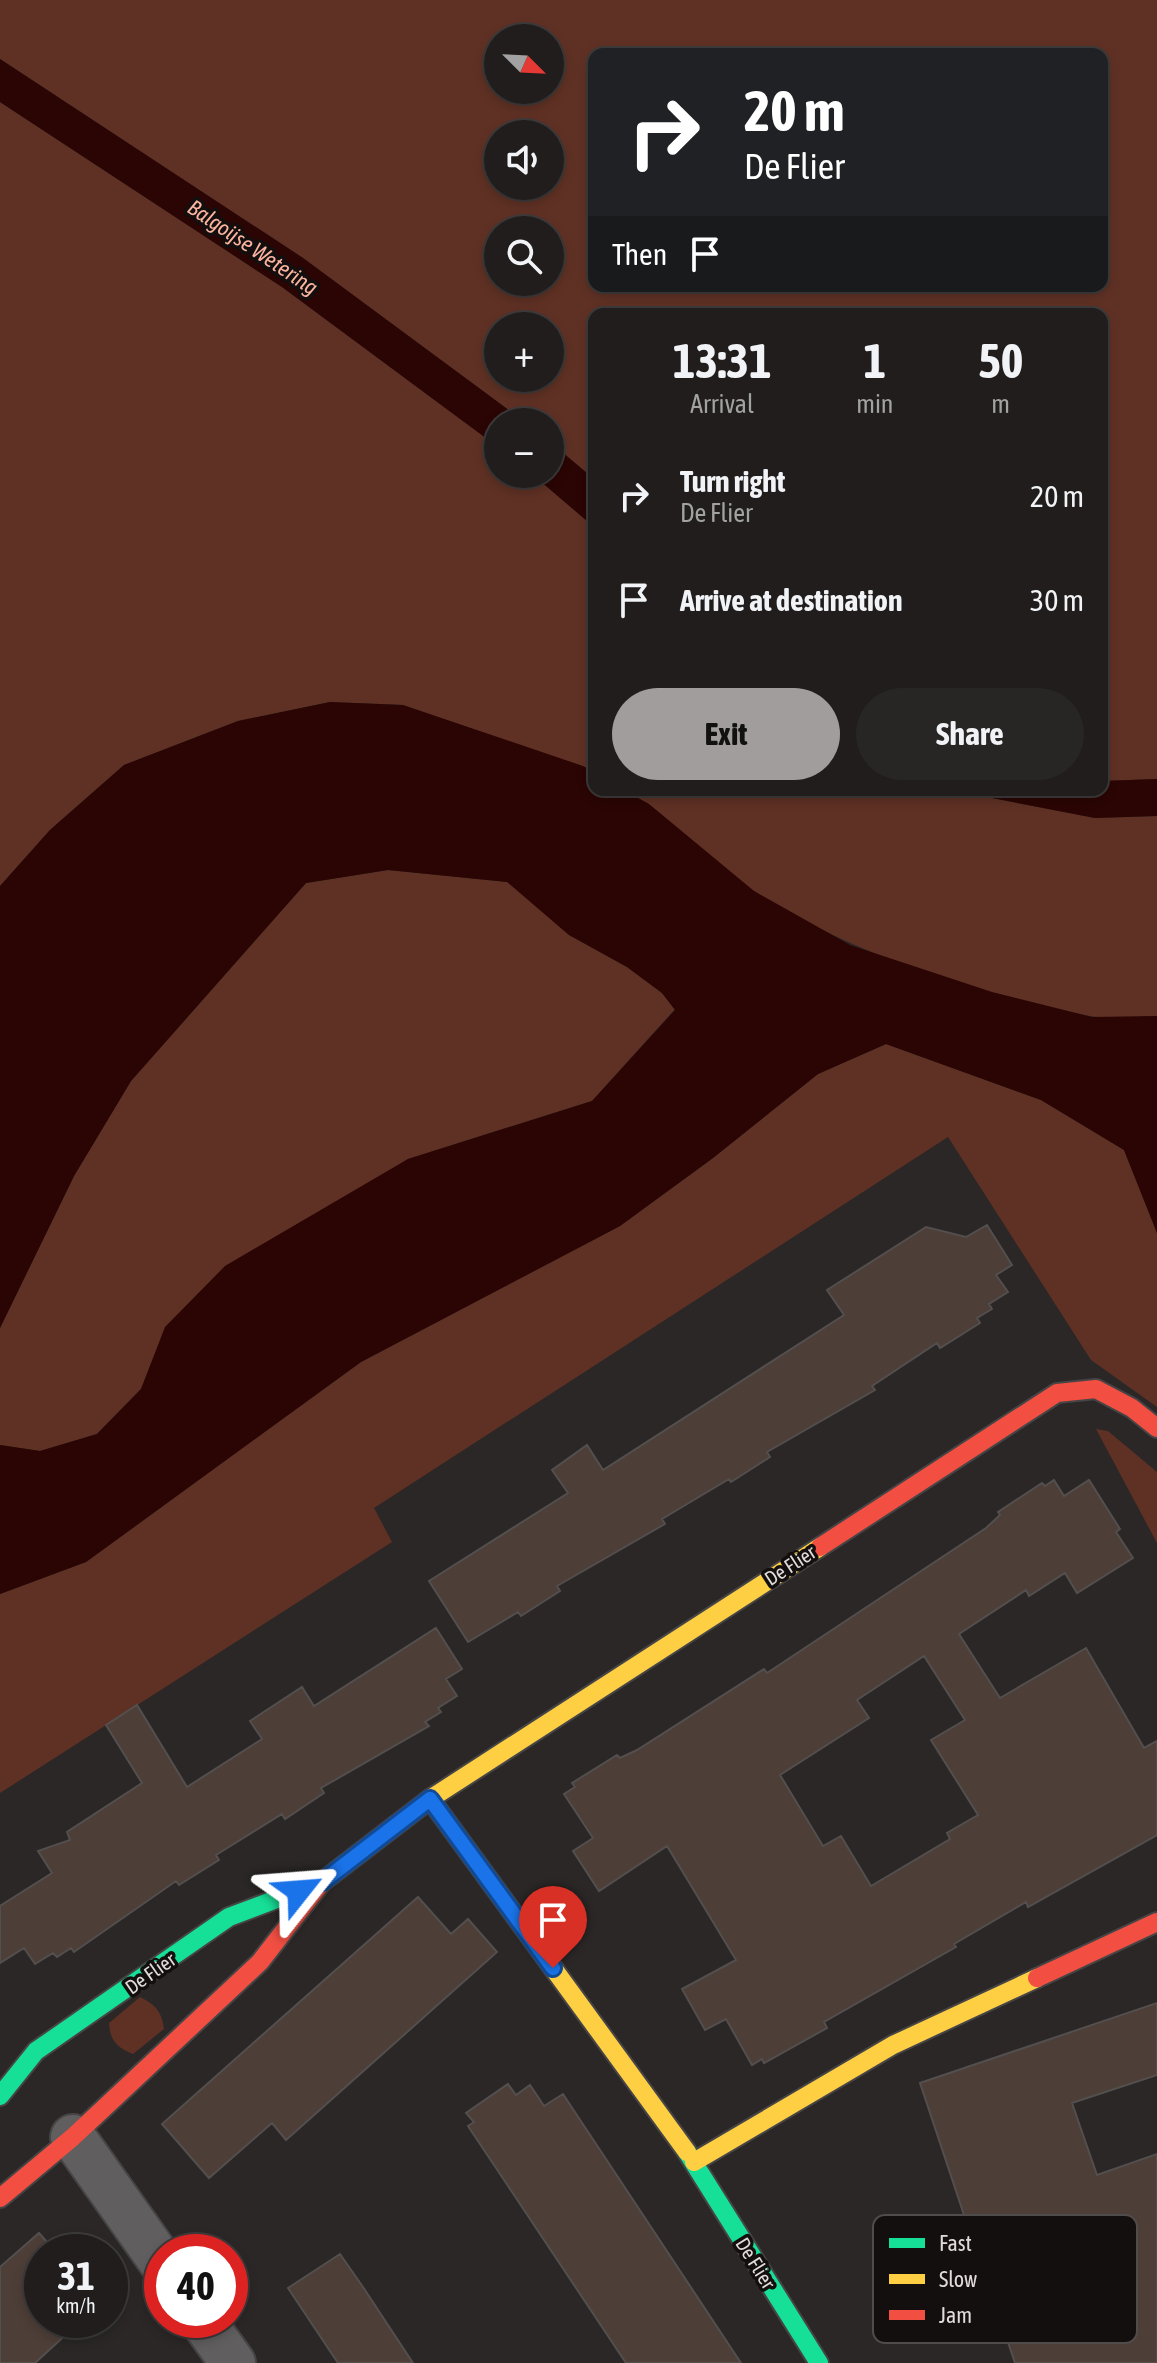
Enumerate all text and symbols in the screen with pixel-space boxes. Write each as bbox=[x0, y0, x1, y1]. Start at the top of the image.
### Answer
north arrow bbox=[484, 24, 564, 104]
map controls bbox=[484, 24, 564, 488]
text: 20 m bbox=[744, 79, 845, 143]
icon: right bbox=[612, 80, 716, 184]
button: sound bbox=[484, 120, 564, 200]
text: De Flier bbox=[744, 145, 845, 187]
water label: Balgoijse Wetering bbox=[183, 194, 323, 300]
button: search bbox=[484, 216, 564, 296]
icon: arrive bbox=[683, 232, 727, 276]
text: Then bbox=[612, 237, 667, 271]
button: + bbox=[484, 312, 564, 392]
text: 13:31 bbox=[673, 333, 771, 388]
text: 1 bbox=[864, 333, 886, 388]
text: 50 bbox=[978, 333, 1023, 388]
text: Arrival bbox=[690, 389, 754, 419]
text: min bbox=[856, 389, 893, 419]
text: m bbox=[991, 389, 1010, 419]
button: − bbox=[484, 408, 564, 488]
text: Turn right bbox=[680, 464, 786, 498]
icon: right bbox=[612, 474, 656, 518]
text: 20 m bbox=[1030, 479, 1084, 513]
text: De Flier bbox=[680, 498, 753, 528]
icon: arrive bbox=[612, 578, 656, 622]
text: Arrive at destination bbox=[680, 583, 902, 617]
text: 30 m bbox=[1030, 583, 1084, 617]
button: Exit bbox=[612, 688, 840, 780]
button: Share bbox=[856, 688, 1084, 780]
street label: De Flier bbox=[760, 1540, 821, 1590]
position arrow bbox=[257, 1849, 341, 1933]
pin bbox=[519, 1886, 587, 1968]
icon: arrive bbox=[531, 1898, 575, 1942]
street label: De Flier bbox=[120, 1947, 180, 1998]
legend bbox=[873, 2215, 1137, 2343]
text: Fast bbox=[939, 2230, 972, 2256]
street label: De Flier bbox=[731, 2233, 781, 2294]
speed limit sign: 40 bbox=[144, 2234, 248, 2338]
text: 31 bbox=[57, 2253, 95, 2298]
text: Slow bbox=[939, 2266, 977, 2292]
text: km/h bbox=[56, 2294, 96, 2317]
text: Jam bbox=[939, 2302, 972, 2328]

